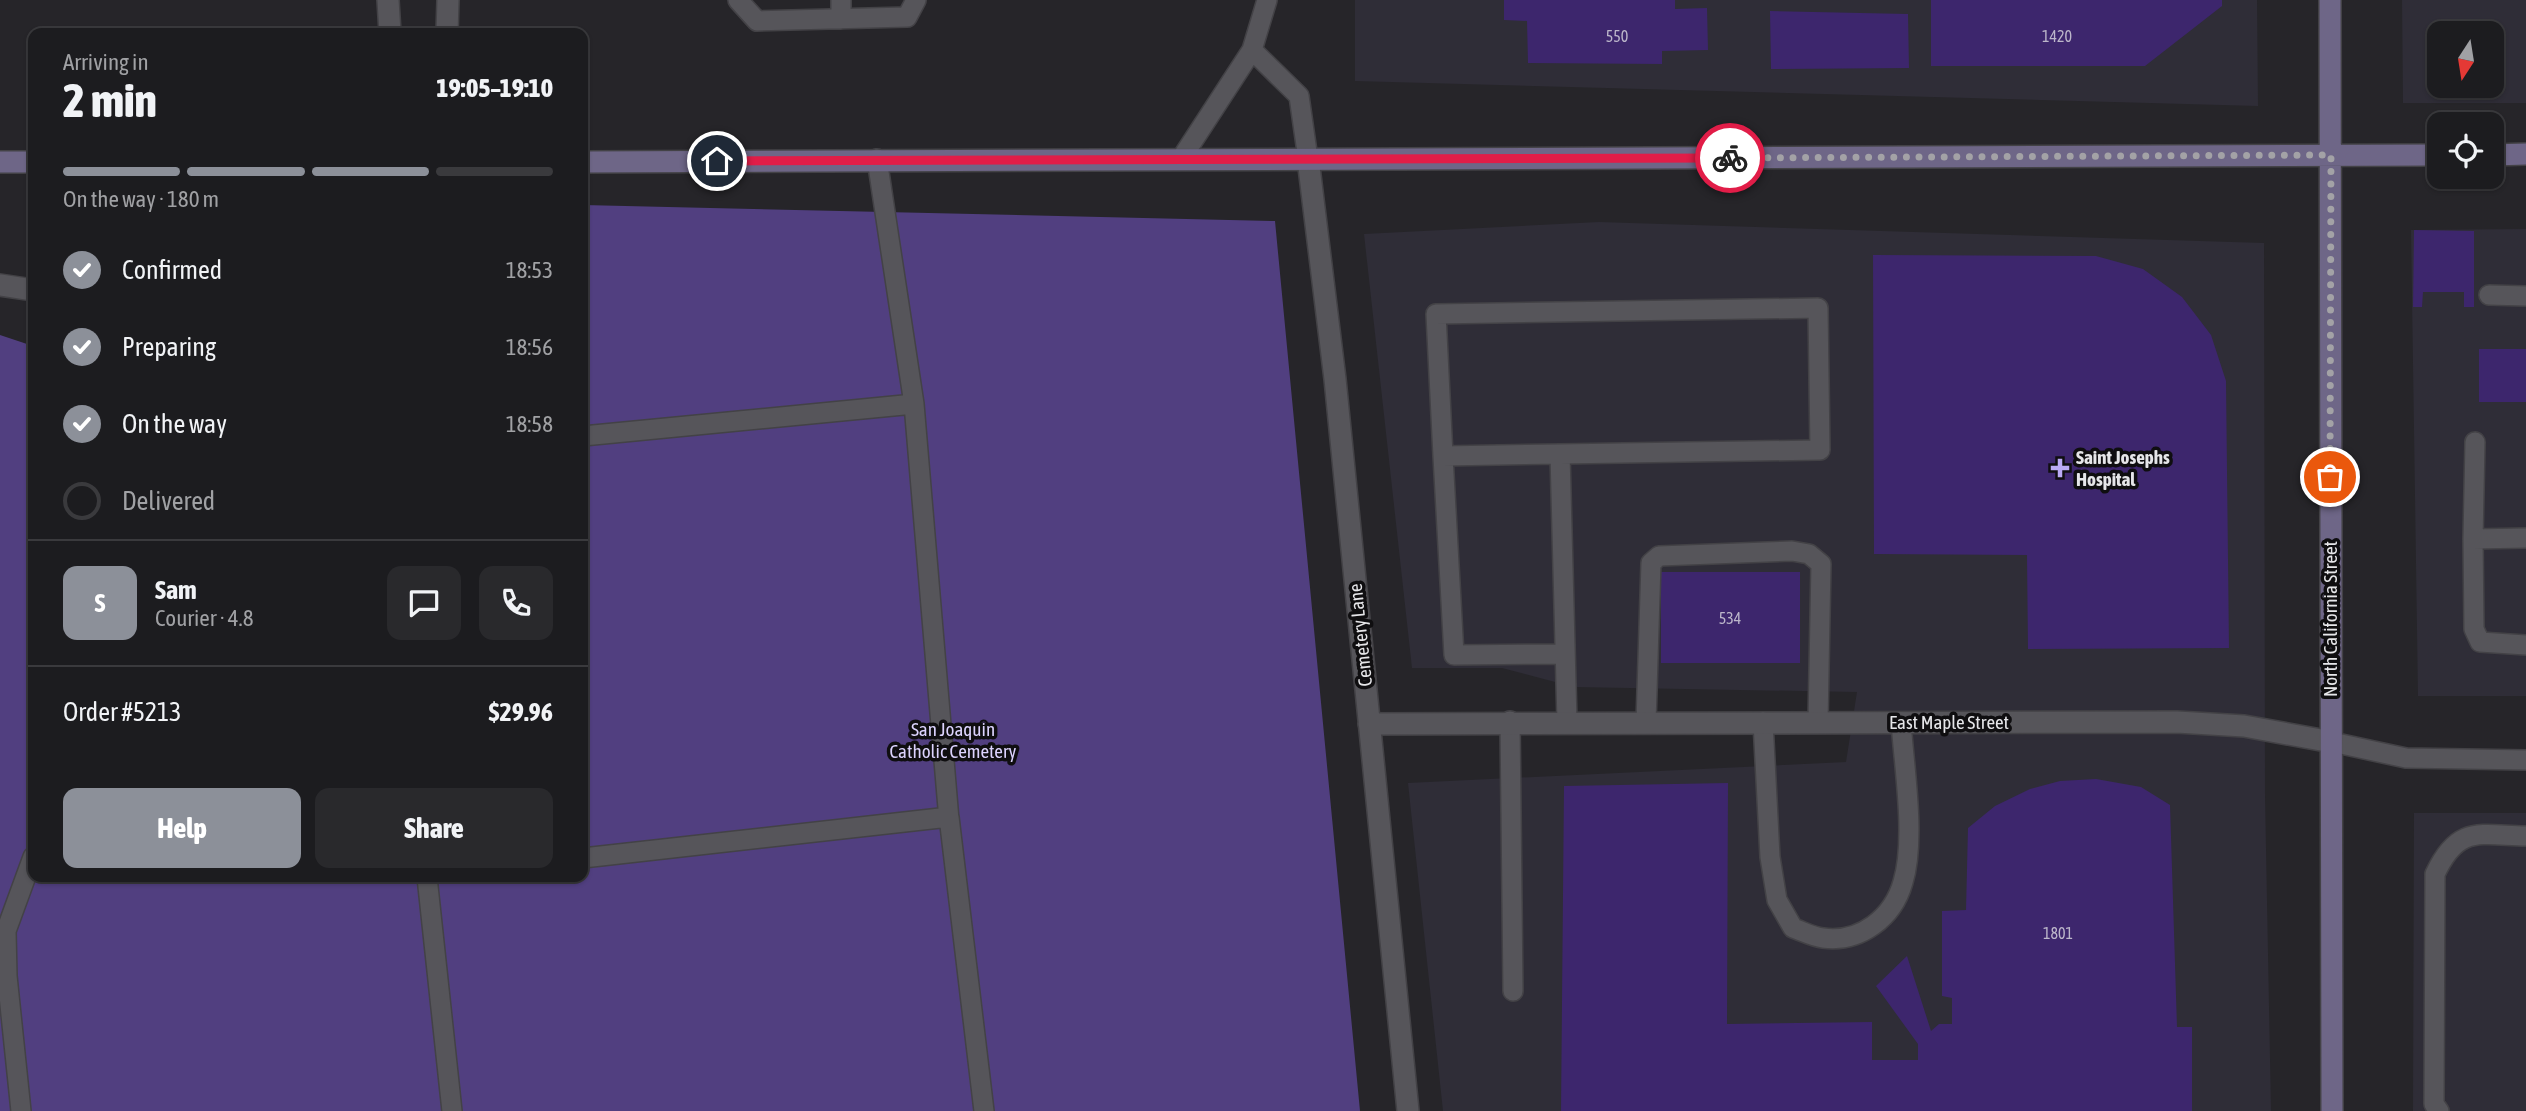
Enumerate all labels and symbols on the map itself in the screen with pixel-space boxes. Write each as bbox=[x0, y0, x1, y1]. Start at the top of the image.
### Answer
north arrow bbox=[2427, 21, 2504, 98]
house number: 550 bbox=[1606, 27, 1628, 45]
house number: 1420 bbox=[2042, 27, 2072, 45]
courier bbox=[1695, 123, 1765, 193]
pin bbox=[687, 131, 747, 191]
place label: Saint Josephs Hospital bbox=[2076, 446, 2170, 490]
pin bbox=[2300, 447, 2360, 507]
marker: Saint Josephs Hospital bbox=[2050, 458, 2070, 478]
street label: North California Street bbox=[2319, 541, 2341, 697]
street label: Cemetery Lane bbox=[1344, 582, 1376, 688]
house number: 534 bbox=[1719, 609, 1741, 627]
street label: East Maple Street bbox=[1889, 711, 2009, 733]
park label: San Joaquin Catholic Cemetery bbox=[890, 718, 1017, 762]
house number: 1801 bbox=[2043, 924, 2073, 942]

